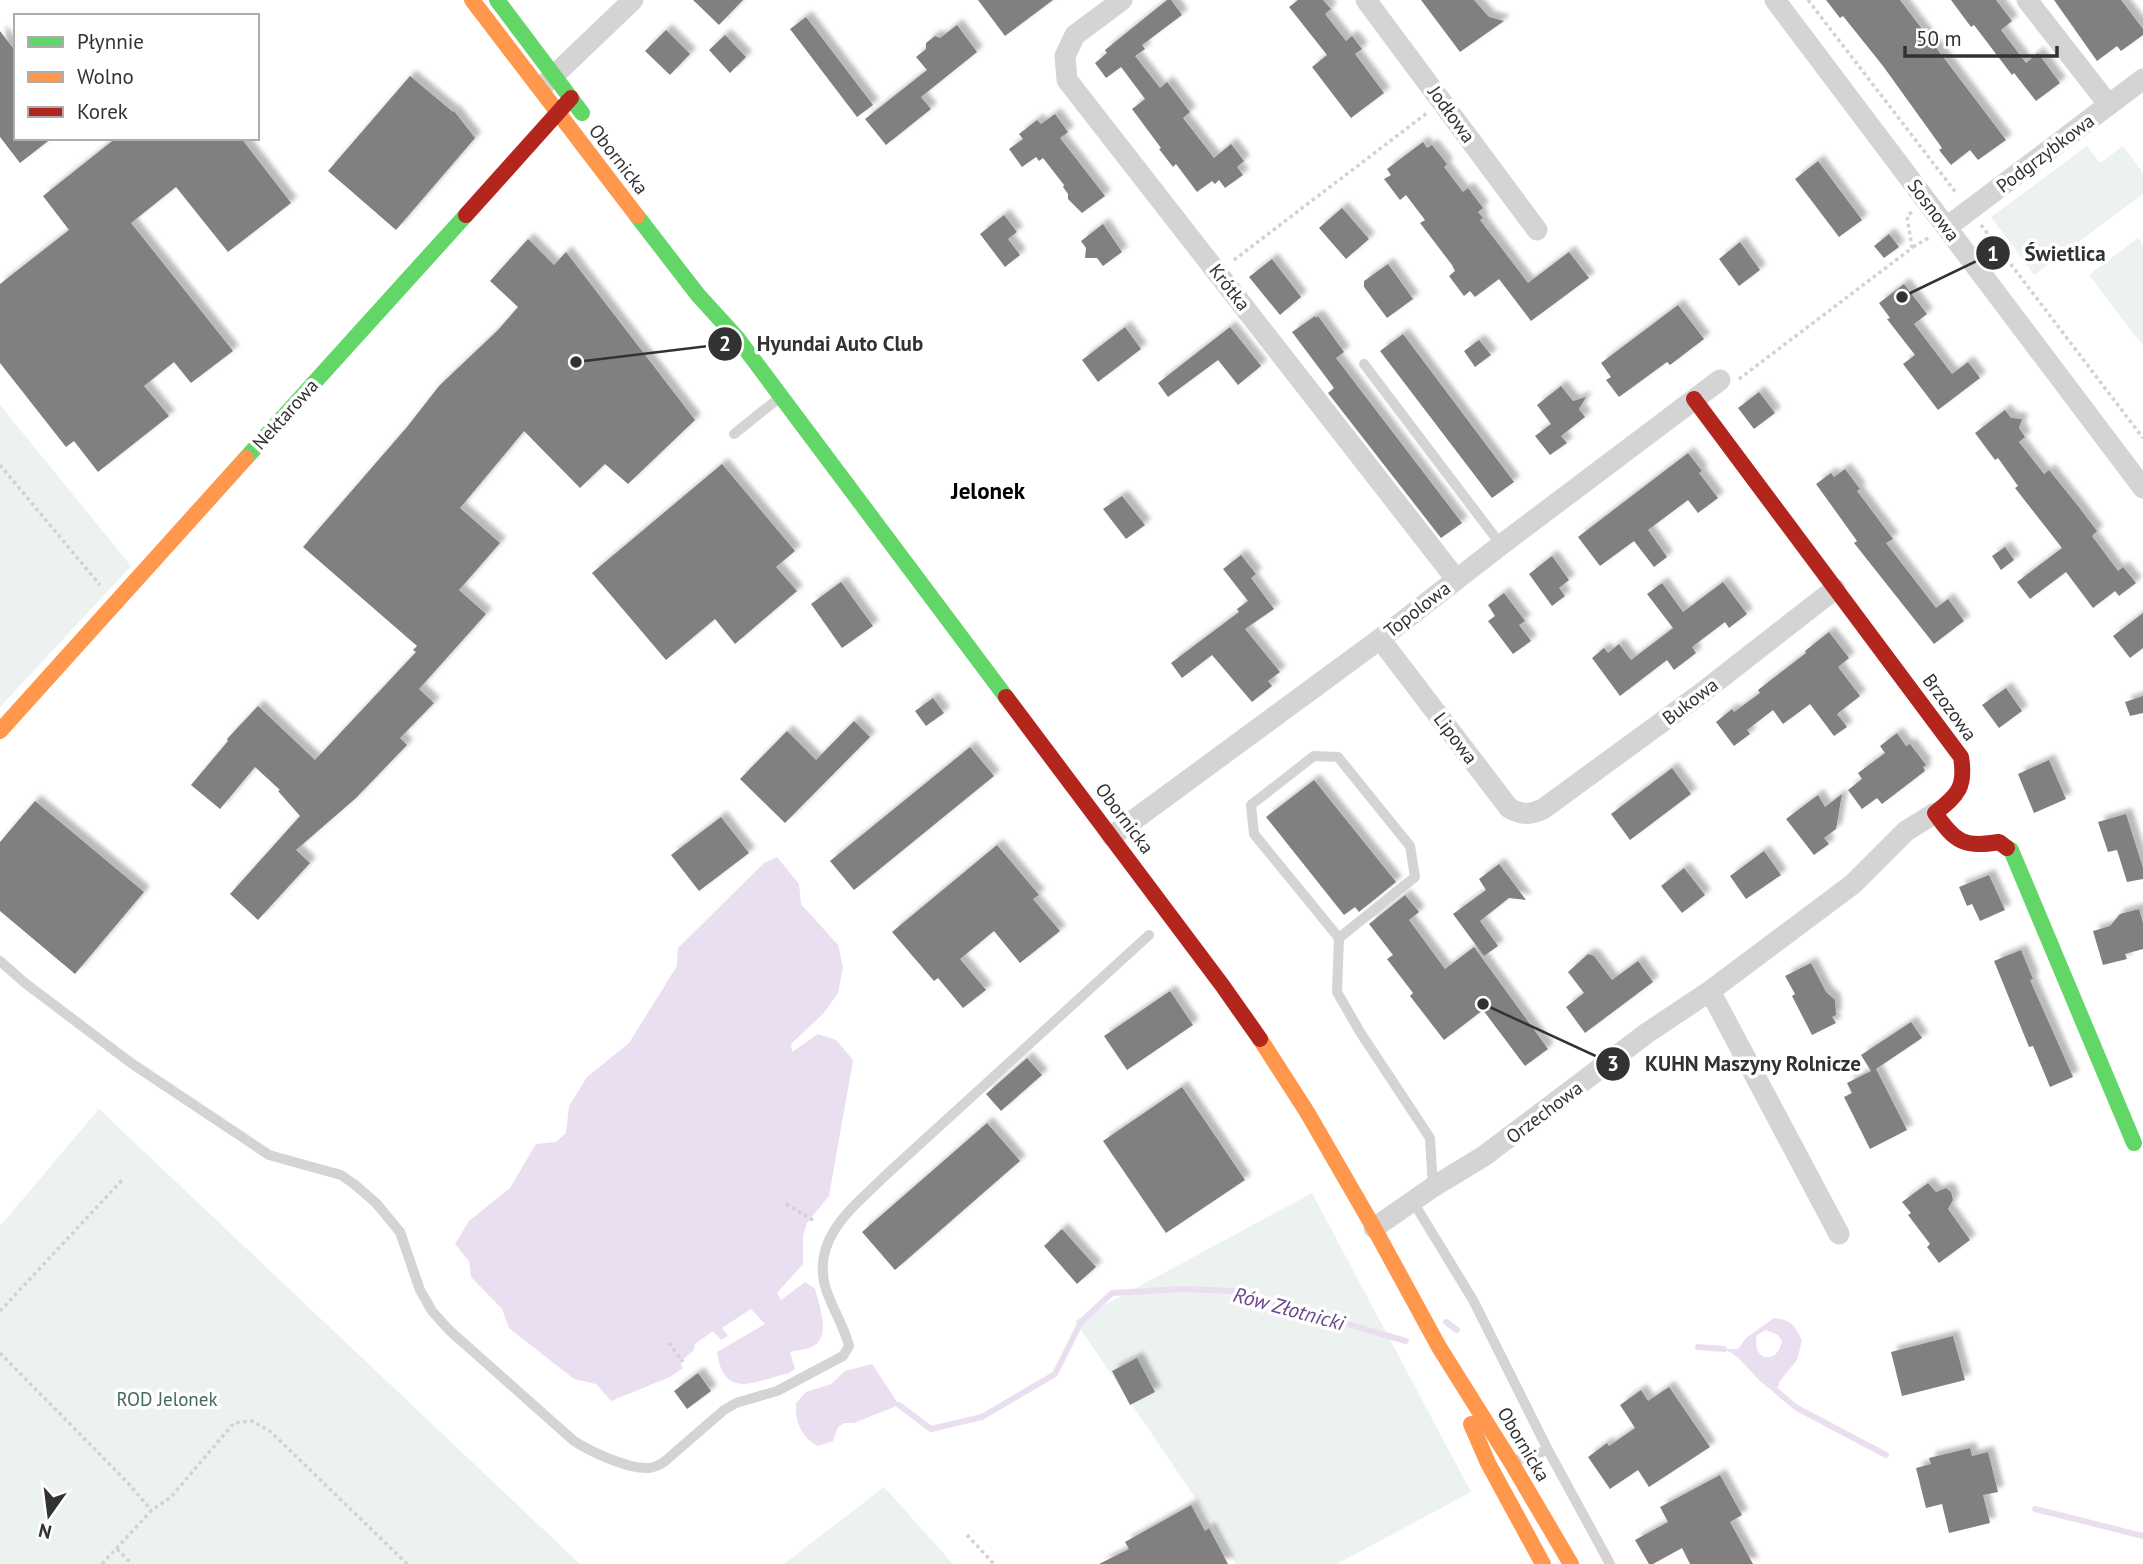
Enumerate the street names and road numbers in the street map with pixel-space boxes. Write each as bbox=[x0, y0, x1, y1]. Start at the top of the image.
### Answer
street label: Jodłowa bbox=[1423, 80, 1481, 147]
street label: Podgrzybkowa bbox=[1991, 108, 2099, 198]
street label: Obornicka bbox=[584, 119, 654, 199]
street label: Sosnowa bbox=[1903, 174, 1965, 246]
street label: Krótka bbox=[1204, 259, 1256, 315]
street label: Nektarowa bbox=[247, 374, 323, 454]
street label: Topolowa bbox=[1379, 576, 1455, 642]
street label: Brzozowa bbox=[1918, 669, 1982, 745]
street label: Bukowa bbox=[1657, 672, 1723, 730]
street label: Lipowa bbox=[1429, 707, 1483, 769]
street label: Obornicka bbox=[1091, 778, 1159, 858]
street label: Orzechowa bbox=[1501, 1076, 1587, 1148]
street label: Obornicka bbox=[1492, 1402, 1556, 1486]

